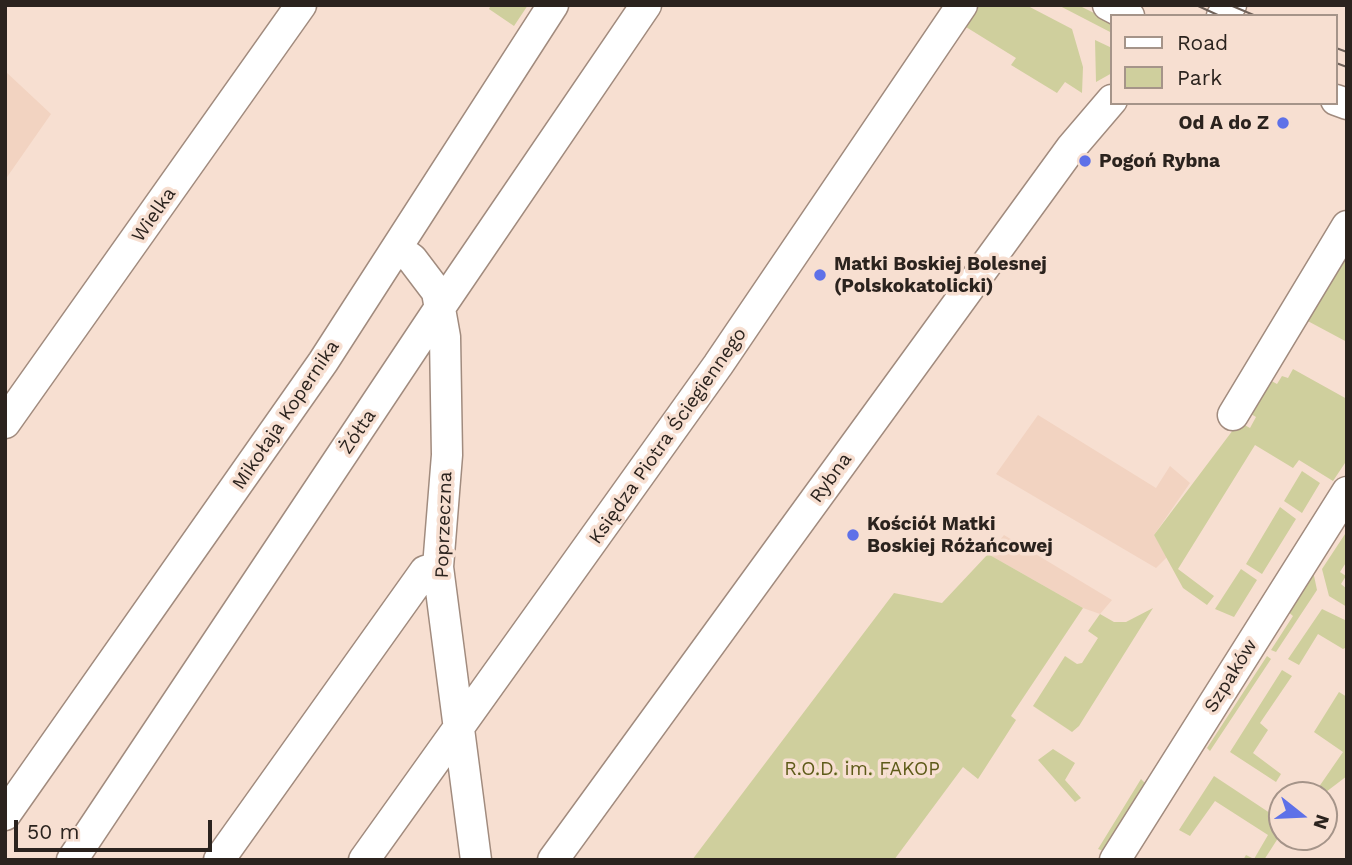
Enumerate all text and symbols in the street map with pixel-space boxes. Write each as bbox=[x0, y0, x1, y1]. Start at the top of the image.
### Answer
legend bbox=[1110, 14, 1338, 105]
text: Road bbox=[1177, 30, 1228, 55]
text: Park bbox=[1177, 65, 1222, 90]
place label: Od A do Z bbox=[1179, 112, 1269, 134]
marker: Od A do Z bbox=[1275, 115, 1291, 131]
place label: Pogoń Rybna bbox=[1099, 150, 1220, 172]
marker: Pogoń Rybna bbox=[1077, 153, 1093, 169]
street label: Wielka bbox=[127, 183, 181, 247]
place label: Matki Boskiej Bolesnej (Polskokatolicki) bbox=[834, 253, 1047, 297]
marker: Matki Boskiej Bolesnej (Polskokatolicki) bbox=[812, 267, 828, 283]
street label: Księdza Piotra Ściegiennego bbox=[584, 323, 752, 549]
street label: Mikołaja Kopernika bbox=[228, 336, 344, 494]
street label: Żółta bbox=[335, 405, 381, 459]
street label: Rybna bbox=[805, 449, 857, 507]
street label: Poprzeczna bbox=[431, 471, 457, 579]
place label: Kościół Matki Boskiej Różańcowej bbox=[867, 513, 1053, 557]
marker: Kościół Matki Boskiej Różańcowej bbox=[845, 527, 861, 543]
street label: Szpaków bbox=[1200, 635, 1262, 717]
park label: R.O.D. im. FAKOP bbox=[784, 758, 940, 780]
north arrow bbox=[1268, 781, 1338, 851]
scale bar bbox=[18, 806, 215, 850]
text: N bbox=[1308, 812, 1335, 832]
text: 50 m bbox=[27, 819, 79, 844]

